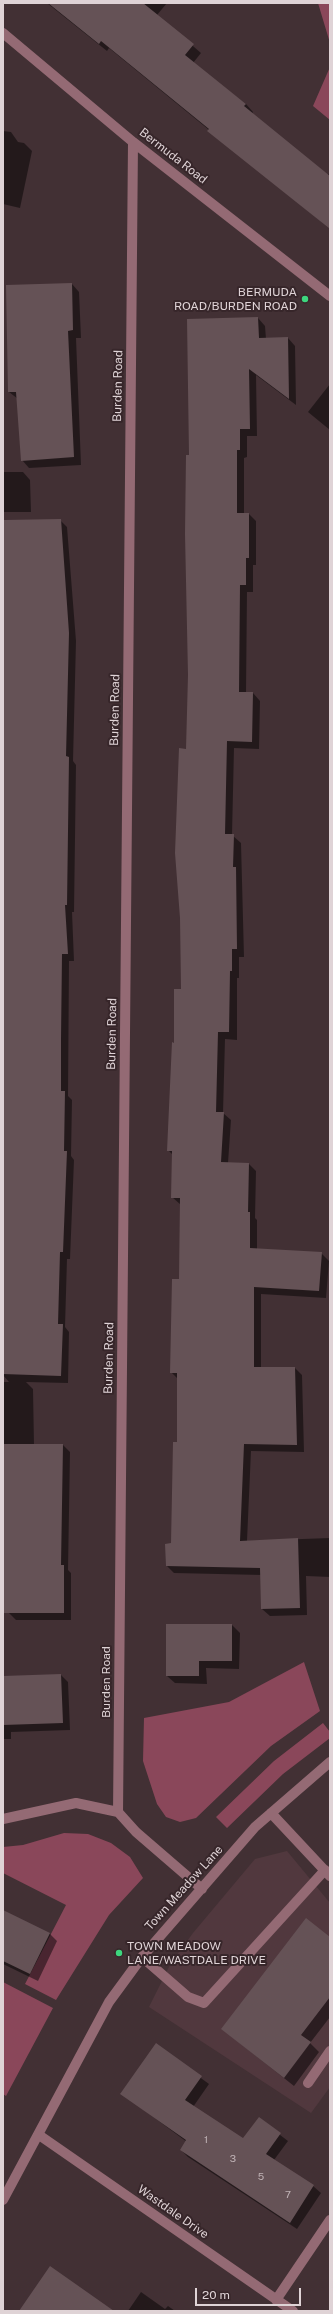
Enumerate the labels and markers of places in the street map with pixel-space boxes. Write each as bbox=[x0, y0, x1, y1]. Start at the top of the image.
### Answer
place label: BERMUDA ROAD/BURDEN ROAD bbox=[174, 285, 297, 313]
marker: BERMUDA ROAD/BURDEN ROAD bbox=[300, 294, 310, 304]
place label: TOWN MEADOW LANE/WASTDALE DRIVE bbox=[127, 1939, 266, 1967]
marker: TOWN MEADOW LANE/WASTDALE DRIVE bbox=[114, 1948, 124, 1958]

